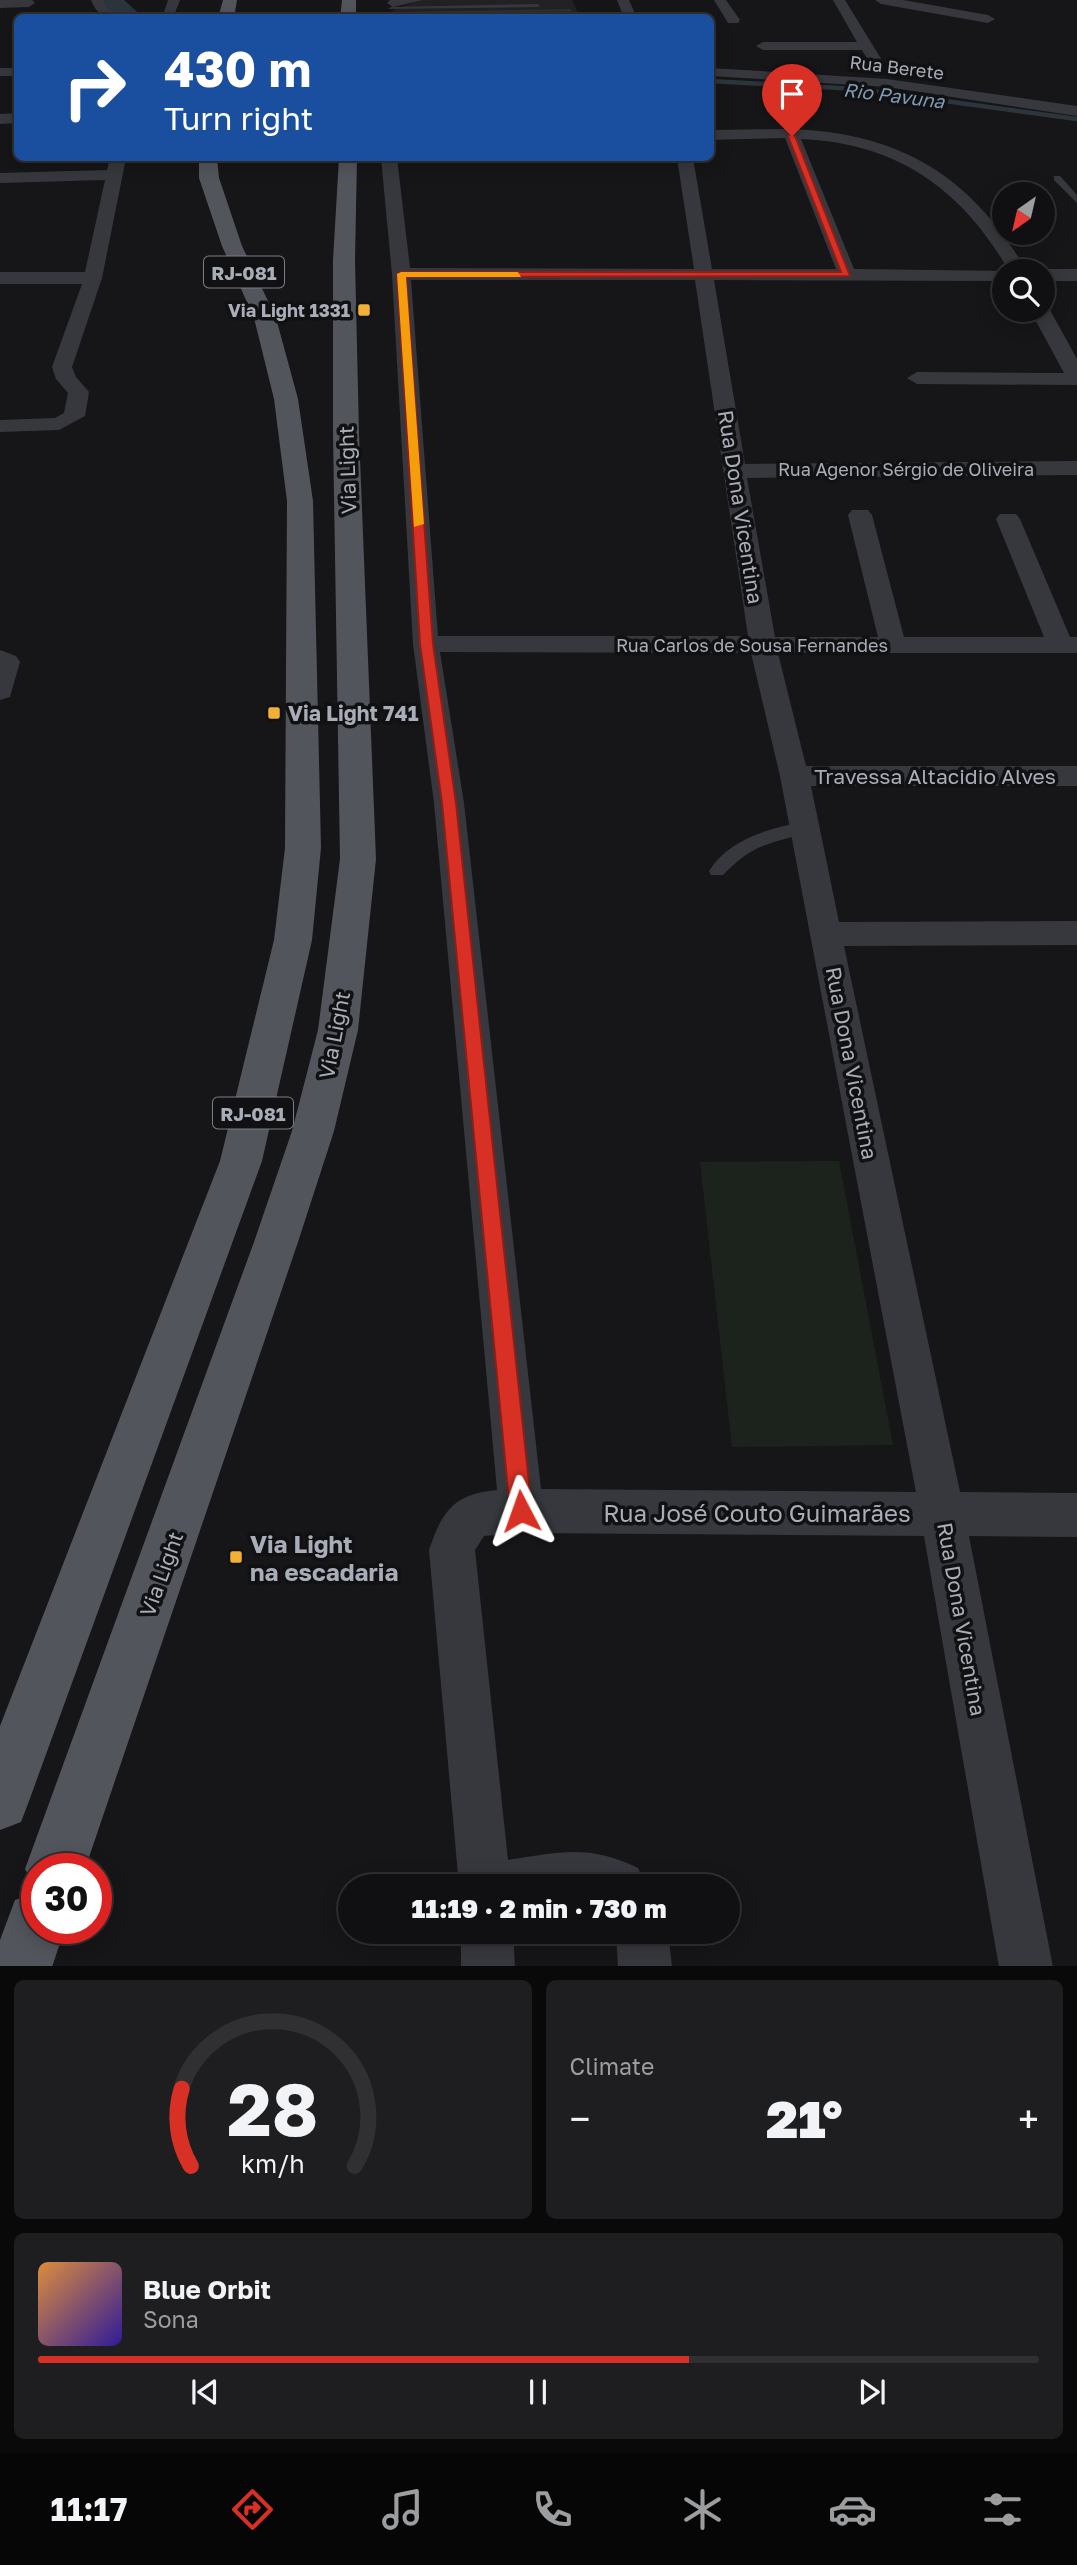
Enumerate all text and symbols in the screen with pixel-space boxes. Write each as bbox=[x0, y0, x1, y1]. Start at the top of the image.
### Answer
text: 430 m bbox=[164, 39, 312, 98]
icon: right bbox=[49, 42, 140, 133]
street label: Rua Berete bbox=[849, 50, 945, 84]
pin bbox=[762, 64, 822, 136]
icon: arrive bbox=[773, 75, 811, 113]
water label: Rio Pavuna bbox=[842, 77, 947, 113]
text: Turn right bbox=[164, 99, 313, 137]
north arrow bbox=[992, 182, 1055, 245]
map controls bbox=[992, 182, 1055, 322]
road number: RJ-081 bbox=[204, 256, 284, 288]
button: search bbox=[992, 259, 1055, 322]
place label: Via Light 1331 bbox=[228, 299, 350, 321]
marker: Via Light 1331 bbox=[356, 302, 372, 318]
street label: Rua Dona Vicentina bbox=[713, 408, 769, 606]
street label: Via Light bbox=[332, 425, 362, 515]
street label: Rua Agenor Sérgio de Oliveira bbox=[778, 458, 1034, 480]
street label: Rua Carlos de Sousa Fernandes bbox=[616, 634, 888, 656]
place label: Via Light 741 bbox=[288, 700, 419, 726]
marker: Via Light 741 bbox=[266, 705, 282, 721]
street label: Travessa Altacidio Alves bbox=[814, 763, 1056, 789]
street label: Rua Dona Vicentina bbox=[821, 964, 883, 1162]
street label: Via Light bbox=[313, 989, 355, 1081]
road number: RJ-081 bbox=[213, 1098, 293, 1128]
position arrow bbox=[484, 1474, 558, 1548]
street label: Rua José Couto Guimarães bbox=[603, 1498, 911, 1527]
street label: Rua Dona Vicentina bbox=[932, 1520, 992, 1718]
street label: Via Light bbox=[134, 1528, 188, 1620]
place label: Via Light na escadaria bbox=[250, 1529, 398, 1586]
marker: Via Light na escadaria bbox=[228, 1549, 244, 1565]
speed limit sign: 30 bbox=[21, 1853, 112, 1944]
text: 11:19 · 2 min · 730 m bbox=[411, 1893, 667, 1924]
text: Climate bbox=[570, 2052, 654, 2080]
text: 28 bbox=[227, 2065, 318, 2152]
text: 21° bbox=[766, 2087, 843, 2149]
text: − bbox=[570, 2096, 590, 2141]
text: + bbox=[1018, 2096, 1039, 2141]
text: km/h bbox=[241, 2147, 305, 2178]
text: Blue Orbit bbox=[143, 2274, 271, 2305]
text: Sona bbox=[143, 2305, 199, 2333]
icon: previous bbox=[186, 2373, 224, 2411]
icon: pause bbox=[519, 2373, 557, 2411]
icon: next bbox=[853, 2373, 891, 2411]
icon: directions bbox=[228, 2485, 277, 2534]
icon: music bbox=[378, 2485, 427, 2534]
icon: phone bbox=[528, 2485, 577, 2534]
icon: climate bbox=[678, 2485, 727, 2534]
icon: car bbox=[828, 2485, 877, 2534]
icon: filters bbox=[978, 2485, 1027, 2534]
text: 11:17 bbox=[50, 2490, 128, 2528]

